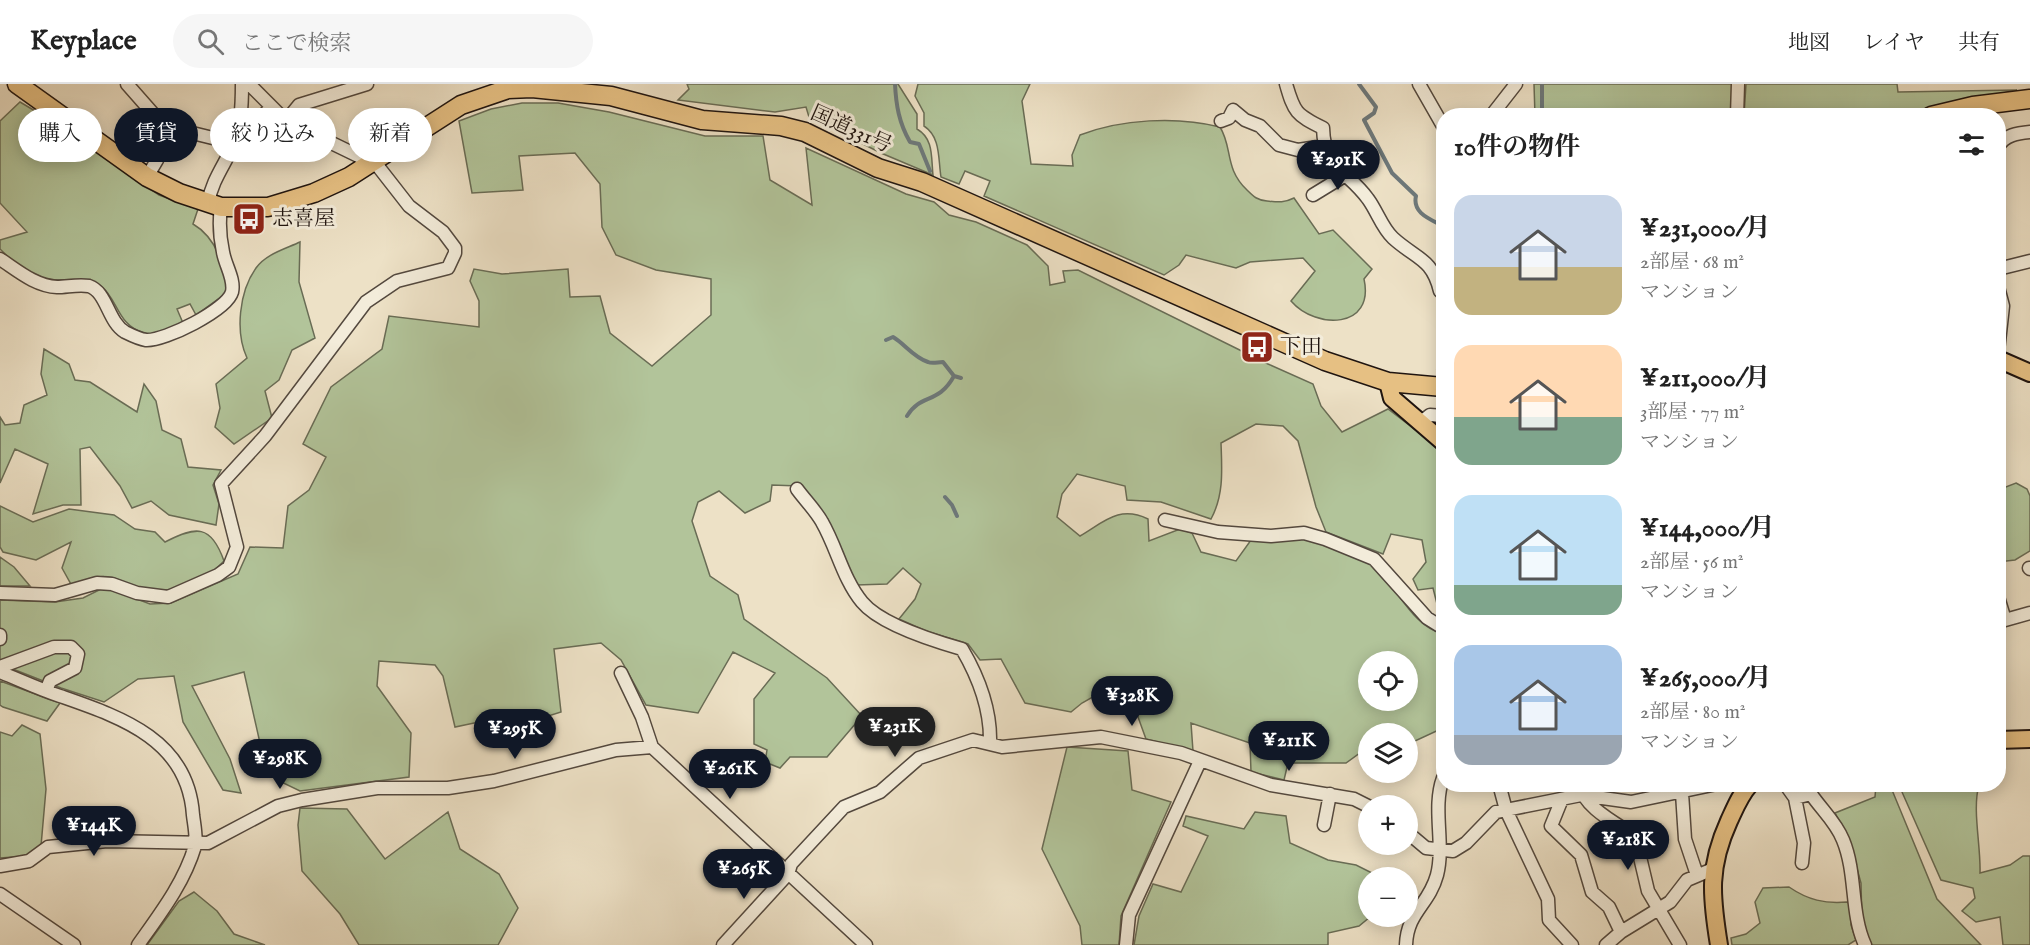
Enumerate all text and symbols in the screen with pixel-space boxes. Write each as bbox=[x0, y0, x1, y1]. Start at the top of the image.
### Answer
search box bbox=[173, 14, 593, 68]
text: Keyplace bbox=[30, 24, 137, 59]
icon: search bbox=[194, 25, 227, 58]
text: ここで検索 bbox=[242, 30, 352, 58]
text: 地図 bbox=[1788, 30, 1830, 57]
text: レイヤ bbox=[1863, 30, 1925, 57]
text: 共有 bbox=[1958, 30, 2000, 57]
street label: 国道331号 bbox=[806, 100, 896, 160]
chip: 購入 bbox=[18, 108, 102, 162]
chip: 賃貸 bbox=[114, 108, 198, 162]
chip: 絞り込み bbox=[210, 108, 336, 162]
chip: 新着 bbox=[348, 108, 432, 162]
icon: filters bbox=[1955, 128, 1988, 161]
text: 10件の物件 bbox=[1454, 131, 1580, 164]
pin: ¥291K bbox=[1296, 140, 1380, 191]
text: ¥291K bbox=[1311, 147, 1365, 172]
bus stop icon: 志喜屋 bbox=[231, 201, 267, 237]
place label: 志喜屋 bbox=[272, 206, 335, 233]
text: ¥231,000/月 bbox=[1640, 212, 1771, 245]
icon: home bbox=[1502, 219, 1574, 291]
text: 2部屋 · 68 m² bbox=[1640, 250, 1744, 275]
text: マンション bbox=[1640, 280, 1739, 305]
bus stop icon: 下田 bbox=[1239, 329, 1275, 365]
place label: 下田 bbox=[1280, 334, 1322, 361]
text: ¥211,000/月 bbox=[1640, 362, 1771, 395]
icon: home bbox=[1502, 369, 1574, 441]
text: 3部屋 · 77 m² bbox=[1640, 400, 1745, 425]
text: マンション bbox=[1640, 430, 1739, 455]
text: ¥144,000/月 bbox=[1640, 512, 1775, 545]
icon: home bbox=[1502, 519, 1574, 591]
text: 2部屋 · 56 m² bbox=[1640, 550, 1744, 575]
text: マンション bbox=[1640, 580, 1739, 605]
map controls bbox=[1358, 651, 1418, 927]
button: locate bbox=[1358, 651, 1418, 711]
text: ¥265,000/月 bbox=[1640, 662, 1772, 695]
icon: home bbox=[1502, 669, 1574, 741]
pin: ¥328K bbox=[1090, 676, 1174, 727]
text: ¥328K bbox=[1105, 683, 1159, 708]
text: 2部屋 · 80 m² bbox=[1640, 700, 1746, 725]
pin: ¥231K bbox=[853, 707, 937, 758]
pin: ¥295K bbox=[473, 709, 557, 760]
text: ¥231K bbox=[868, 714, 922, 739]
text: ¥295K bbox=[488, 716, 542, 741]
pin: ¥211K bbox=[1247, 721, 1331, 772]
button: layers bbox=[1358, 723, 1418, 783]
text: ¥211K bbox=[1262, 728, 1316, 753]
text: マンション bbox=[1640, 730, 1739, 755]
pin: ¥298K bbox=[238, 739, 322, 790]
text: ¥298K bbox=[253, 746, 308, 771]
pin: ¥261K bbox=[688, 749, 772, 800]
text: ¥261K bbox=[703, 756, 757, 781]
button: + bbox=[1358, 795, 1418, 855]
pin: ¥144K bbox=[52, 806, 136, 857]
text: ¥144K bbox=[66, 813, 122, 838]
pin: ¥218K bbox=[1586, 820, 1670, 871]
text: ¥218K bbox=[1601, 827, 1655, 852]
pin: ¥265K bbox=[702, 849, 786, 900]
text: ¥265K bbox=[717, 856, 771, 881]
button: − bbox=[1358, 867, 1418, 927]

